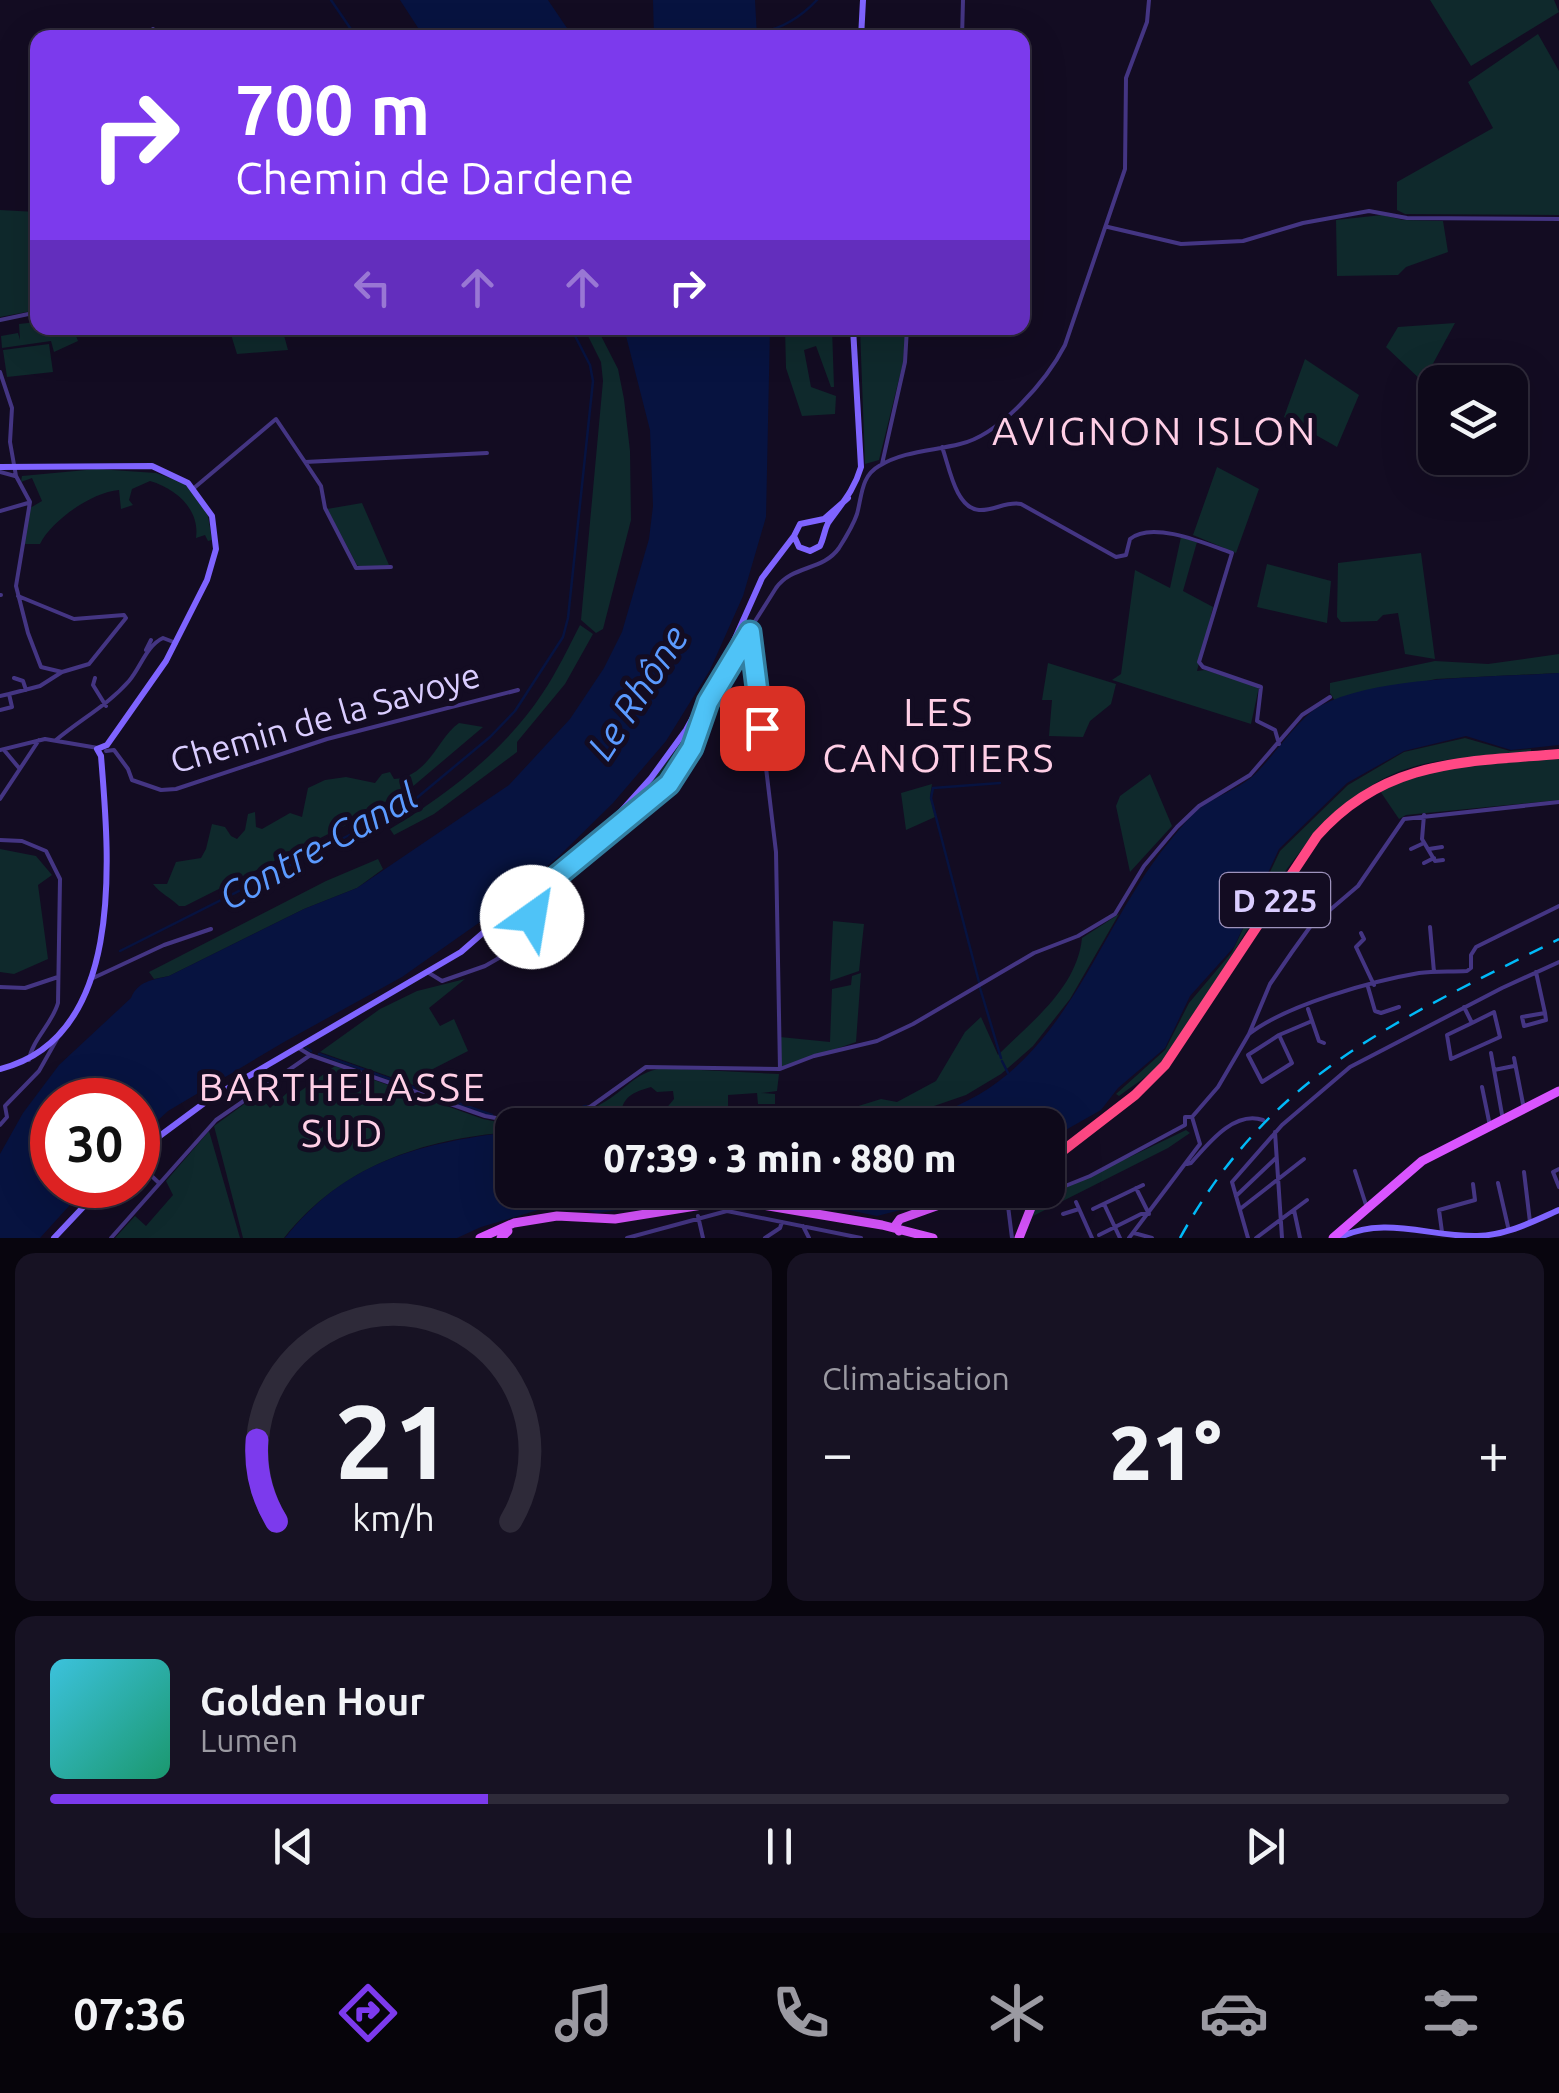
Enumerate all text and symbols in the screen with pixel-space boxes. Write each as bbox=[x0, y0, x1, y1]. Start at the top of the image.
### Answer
icon: right bbox=[70, 70, 200, 200]
text: 700 m bbox=[235, 70, 430, 148]
text: Chemin de Dardene bbox=[235, 152, 634, 203]
icon: left bbox=[345, 260, 400, 315]
icon: ahead bbox=[450, 260, 505, 315]
icon: ahead bbox=[555, 260, 610, 315]
icon: right bbox=[660, 260, 715, 315]
map controls bbox=[1418, 365, 1528, 475]
button: layers bbox=[1418, 365, 1528, 475]
district label: AVIGNON ISLON bbox=[992, 408, 1318, 453]
water label: Le Rhône bbox=[578, 618, 696, 766]
street label: Chemin de la Savoye bbox=[165, 654, 485, 780]
pin bbox=[720, 686, 805, 771]
district label: LES CANOTIERS bbox=[822, 689, 1056, 780]
icon: arrive bbox=[735, 701, 790, 756]
water label: Contre-Canal bbox=[211, 774, 425, 918]
position arrow bbox=[480, 865, 584, 969]
road number: D 225 bbox=[1220, 873, 1330, 927]
district label: BARTHELASSE SUD bbox=[199, 1064, 487, 1155]
speed limit sign: 30 bbox=[30, 1078, 160, 1208]
text: 07:39 · 3 min · 880 m bbox=[603, 1137, 957, 1179]
text: Climatisation bbox=[822, 1360, 1010, 1396]
text: 21 bbox=[335, 1382, 452, 1499]
text: 21° bbox=[1110, 1410, 1221, 1494]
text: − bbox=[822, 1422, 853, 1483]
text: + bbox=[1478, 1422, 1509, 1483]
text: km/h bbox=[352, 1498, 435, 1538]
text: Golden Hour bbox=[200, 1680, 425, 1722]
text: Lumen bbox=[200, 1722, 298, 1758]
icon: previous bbox=[266, 1819, 321, 1874]
icon: pause bbox=[752, 1819, 807, 1874]
icon: next bbox=[1238, 1819, 1293, 1874]
icon: directions bbox=[333, 1978, 403, 2048]
icon: music bbox=[549, 1978, 619, 2048]
icon: phone bbox=[766, 1978, 836, 2048]
icon: climate bbox=[982, 1978, 1052, 2048]
icon: car bbox=[1199, 1978, 1269, 2048]
icon: filters bbox=[1416, 1978, 1486, 2048]
text: 07:36 bbox=[73, 1988, 186, 2039]

